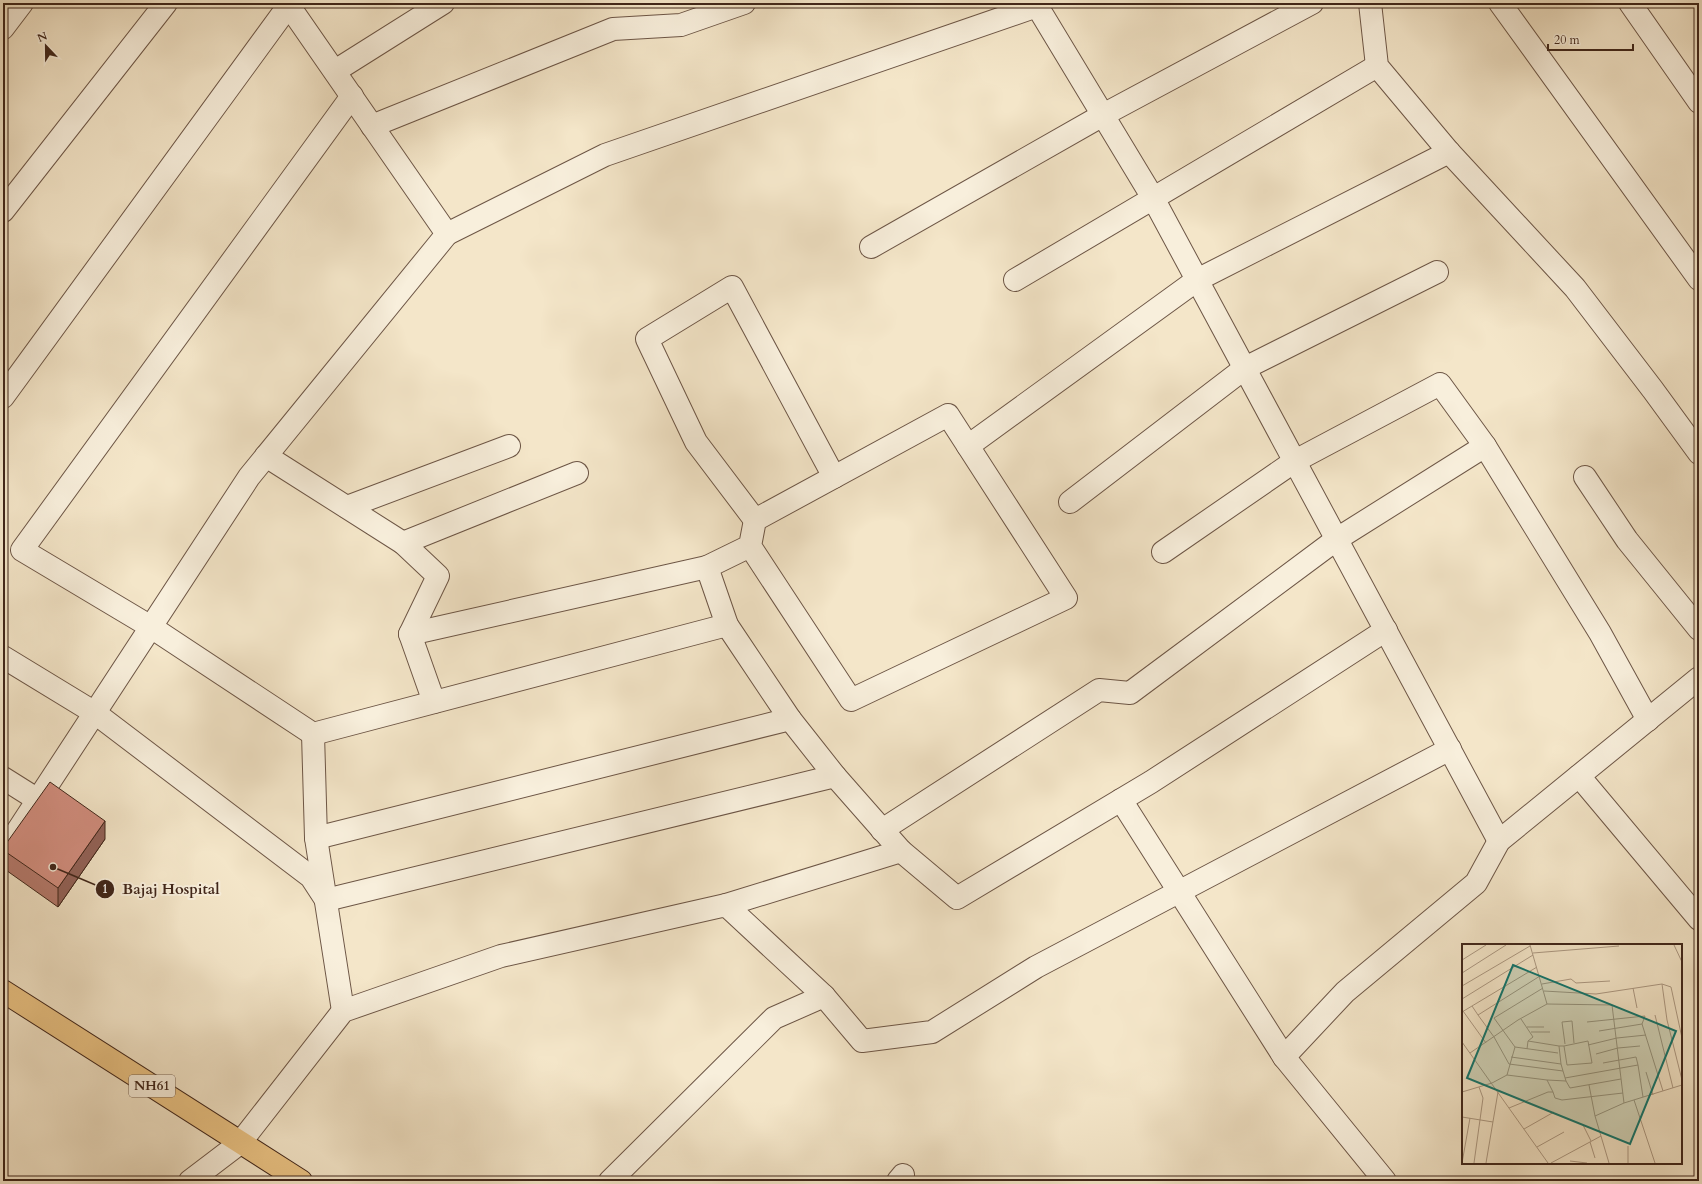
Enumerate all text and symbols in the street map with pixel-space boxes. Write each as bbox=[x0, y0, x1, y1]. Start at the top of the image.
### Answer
north arrow bbox=[26, 26, 66, 66]
scale bar bbox=[1548, 26, 1633, 52]
text: N bbox=[35, 28, 50, 46]
text: 20 m bbox=[1554, 32, 1581, 48]
callout: Bajaj Hospital bbox=[95, 876, 228, 903]
text: Bajaj Hospital bbox=[122, 879, 220, 899]
text: 1 bbox=[102, 881, 108, 897]
inset map bbox=[1462, 944, 1682, 1164]
road number: NH61 bbox=[129, 1075, 175, 1097]

